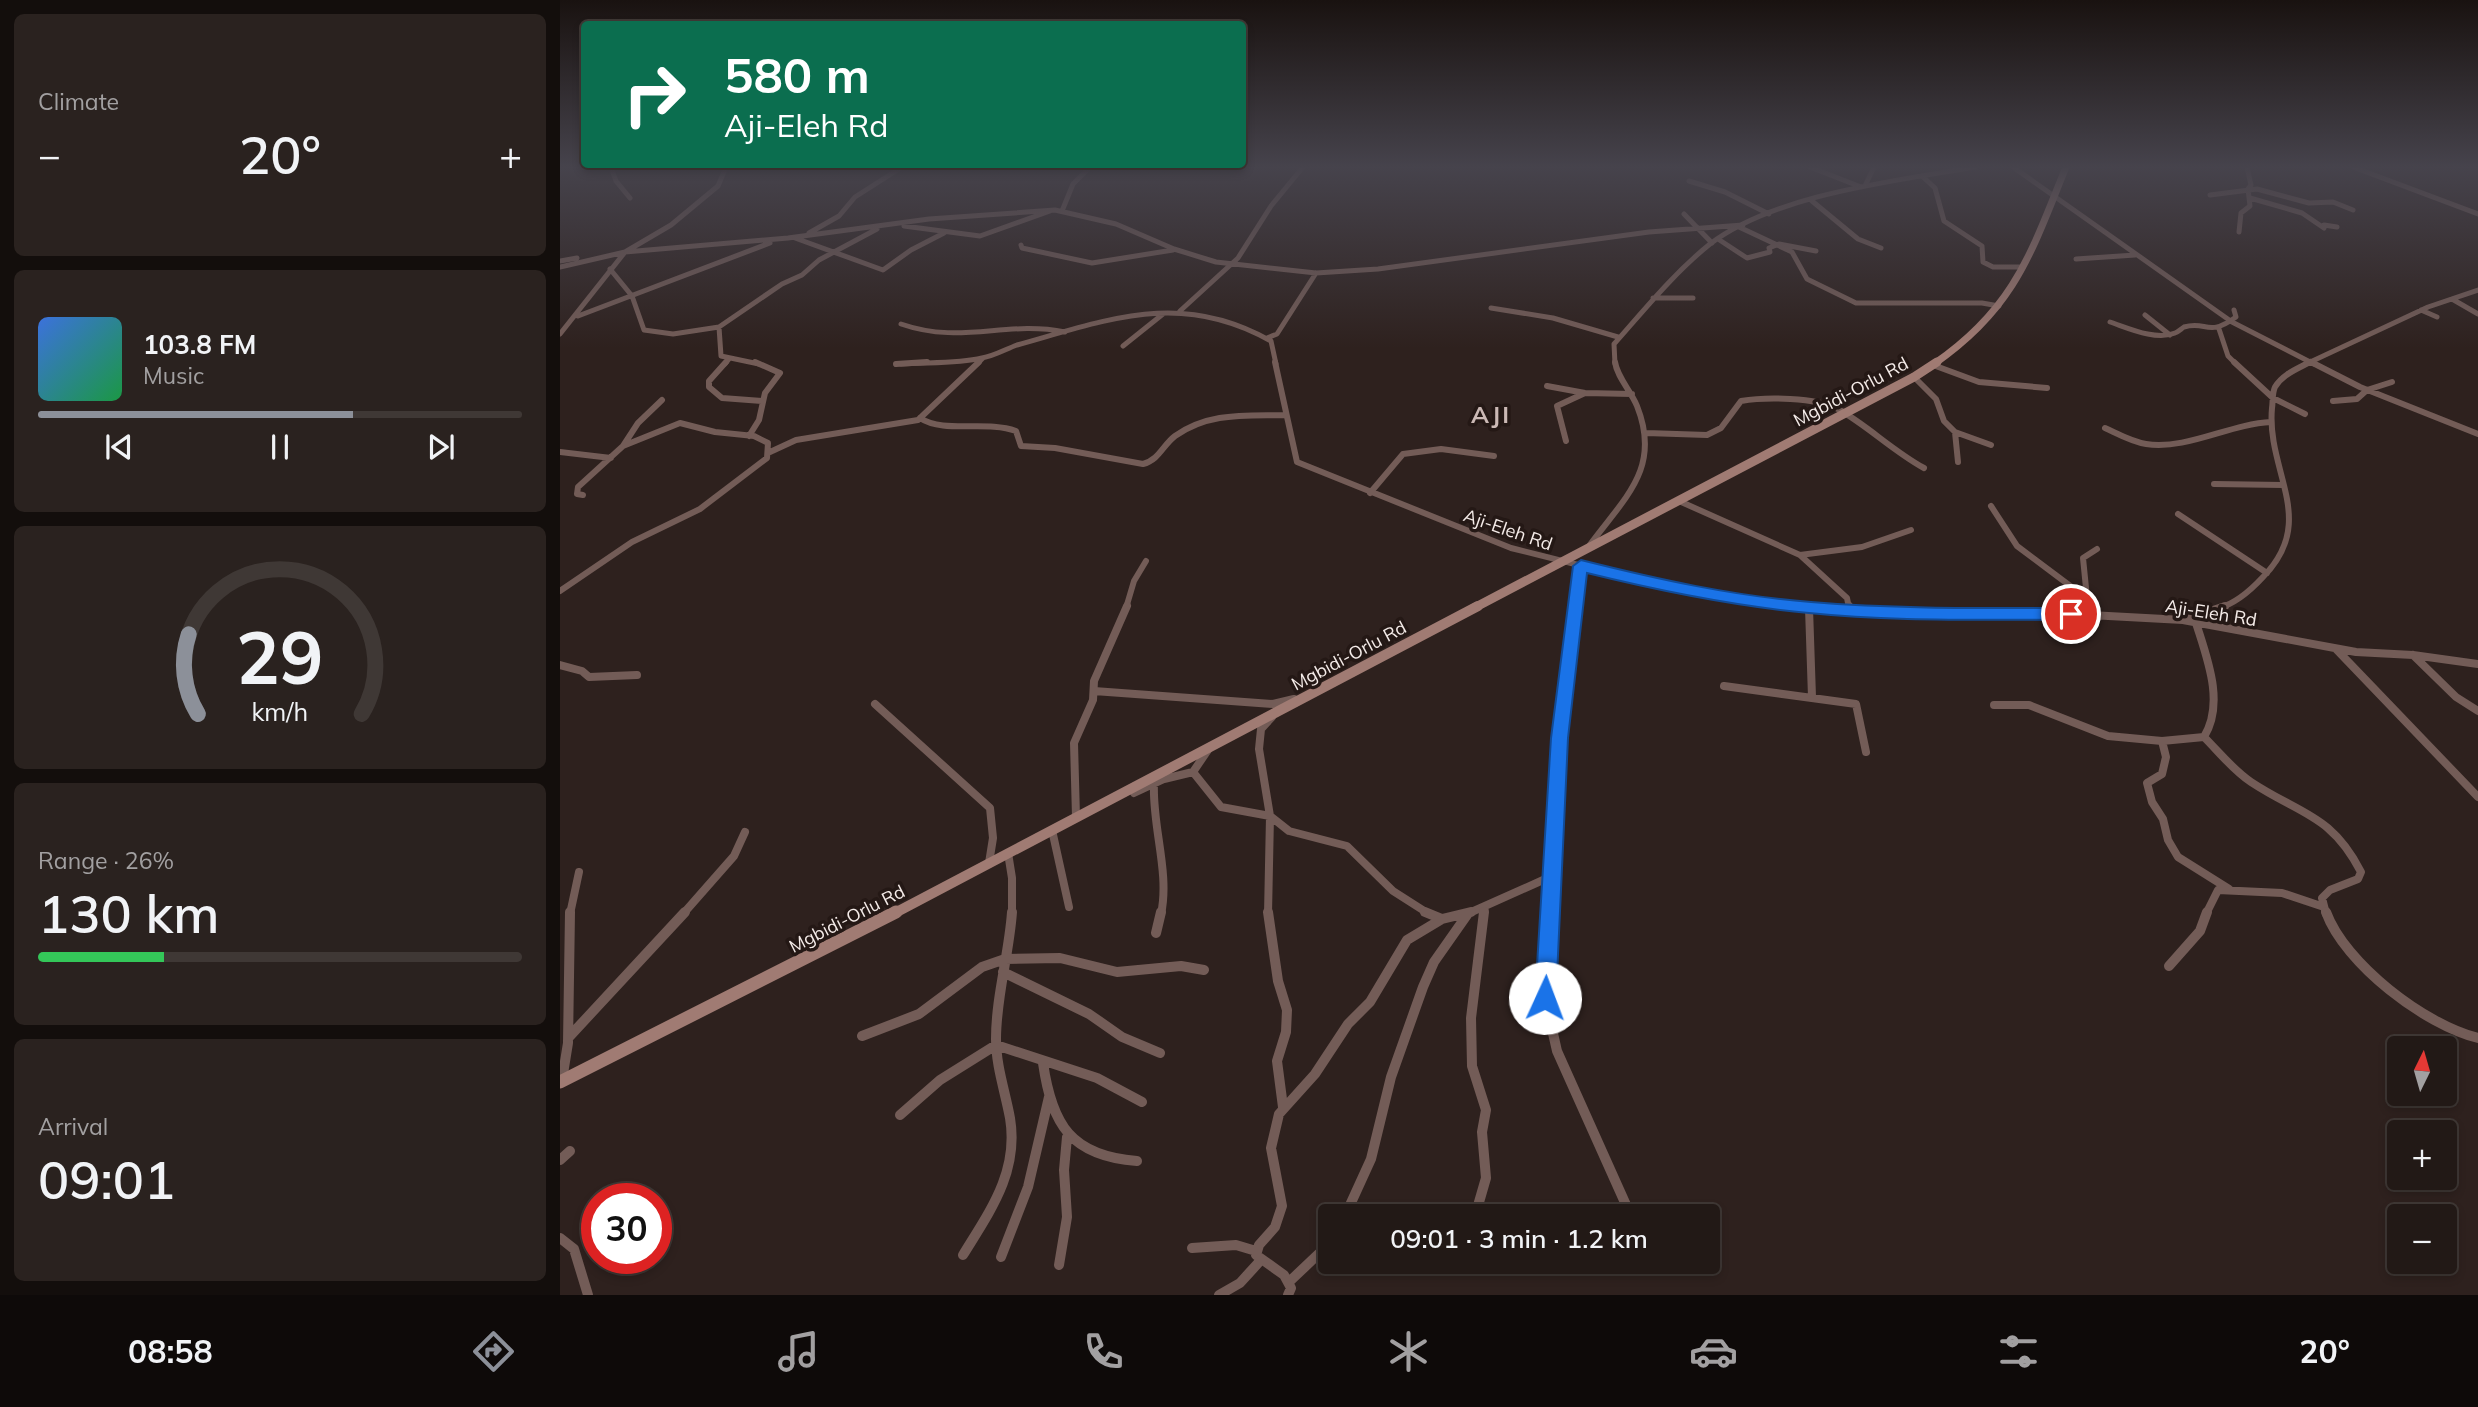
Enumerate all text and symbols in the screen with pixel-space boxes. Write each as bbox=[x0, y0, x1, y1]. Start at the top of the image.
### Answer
text: 580 m bbox=[724, 44, 870, 105]
icon: right bbox=[609, 49, 700, 140]
text: Climate bbox=[38, 87, 119, 116]
text: Aji-Eleh Rd bbox=[724, 105, 888, 145]
text: 20° bbox=[239, 122, 321, 187]
text: − bbox=[38, 131, 61, 179]
text: + bbox=[499, 131, 522, 179]
text: 103.8 FM bbox=[143, 328, 256, 361]
street label: Mgbidi-Orlu Rd bbox=[1789, 352, 1912, 432]
text: Music bbox=[143, 361, 204, 390]
district label: AJI bbox=[1471, 399, 1511, 429]
icon: previous bbox=[100, 428, 138, 466]
icon: pause bbox=[261, 428, 299, 466]
icon: next bbox=[422, 428, 460, 466]
street label: Aji-Eleh Rd bbox=[1461, 504, 1556, 555]
pin bbox=[2041, 584, 2101, 644]
street label: Aji-Eleh Rd bbox=[2164, 594, 2259, 631]
icon: arrive bbox=[2052, 595, 2090, 633]
text: 29 bbox=[236, 611, 324, 702]
street label: Mgbidi-Orlu Rd bbox=[1287, 616, 1410, 696]
text: km/h bbox=[252, 695, 308, 726]
text: Range · 26% bbox=[38, 846, 174, 875]
street label: Mgbidi-Orlu Rd bbox=[785, 879, 909, 958]
text: 130 km bbox=[38, 881, 219, 946]
position arrow bbox=[1508, 961, 1582, 1035]
north arrow bbox=[2387, 1036, 2457, 1106]
map controls bbox=[2387, 1036, 2457, 1274]
text: Arrival bbox=[38, 1112, 108, 1141]
button: + bbox=[2387, 1120, 2457, 1190]
text: 09:01 bbox=[38, 1147, 175, 1212]
speed limit sign: 30 bbox=[581, 1183, 672, 1274]
button: − bbox=[2387, 1204, 2457, 1274]
text: 09:01 · 3 min · 1.2 km bbox=[1390, 1222, 1648, 1255]
icon: directions bbox=[469, 1327, 518, 1376]
icon: music bbox=[774, 1327, 823, 1376]
icon: phone bbox=[1079, 1327, 1128, 1376]
icon: climate bbox=[1384, 1327, 1433, 1376]
icon: car bbox=[1689, 1327, 1738, 1376]
icon: filters bbox=[1994, 1327, 2043, 1376]
text: 08:58 bbox=[128, 1331, 213, 1371]
text: 20° bbox=[2299, 1331, 2350, 1371]

